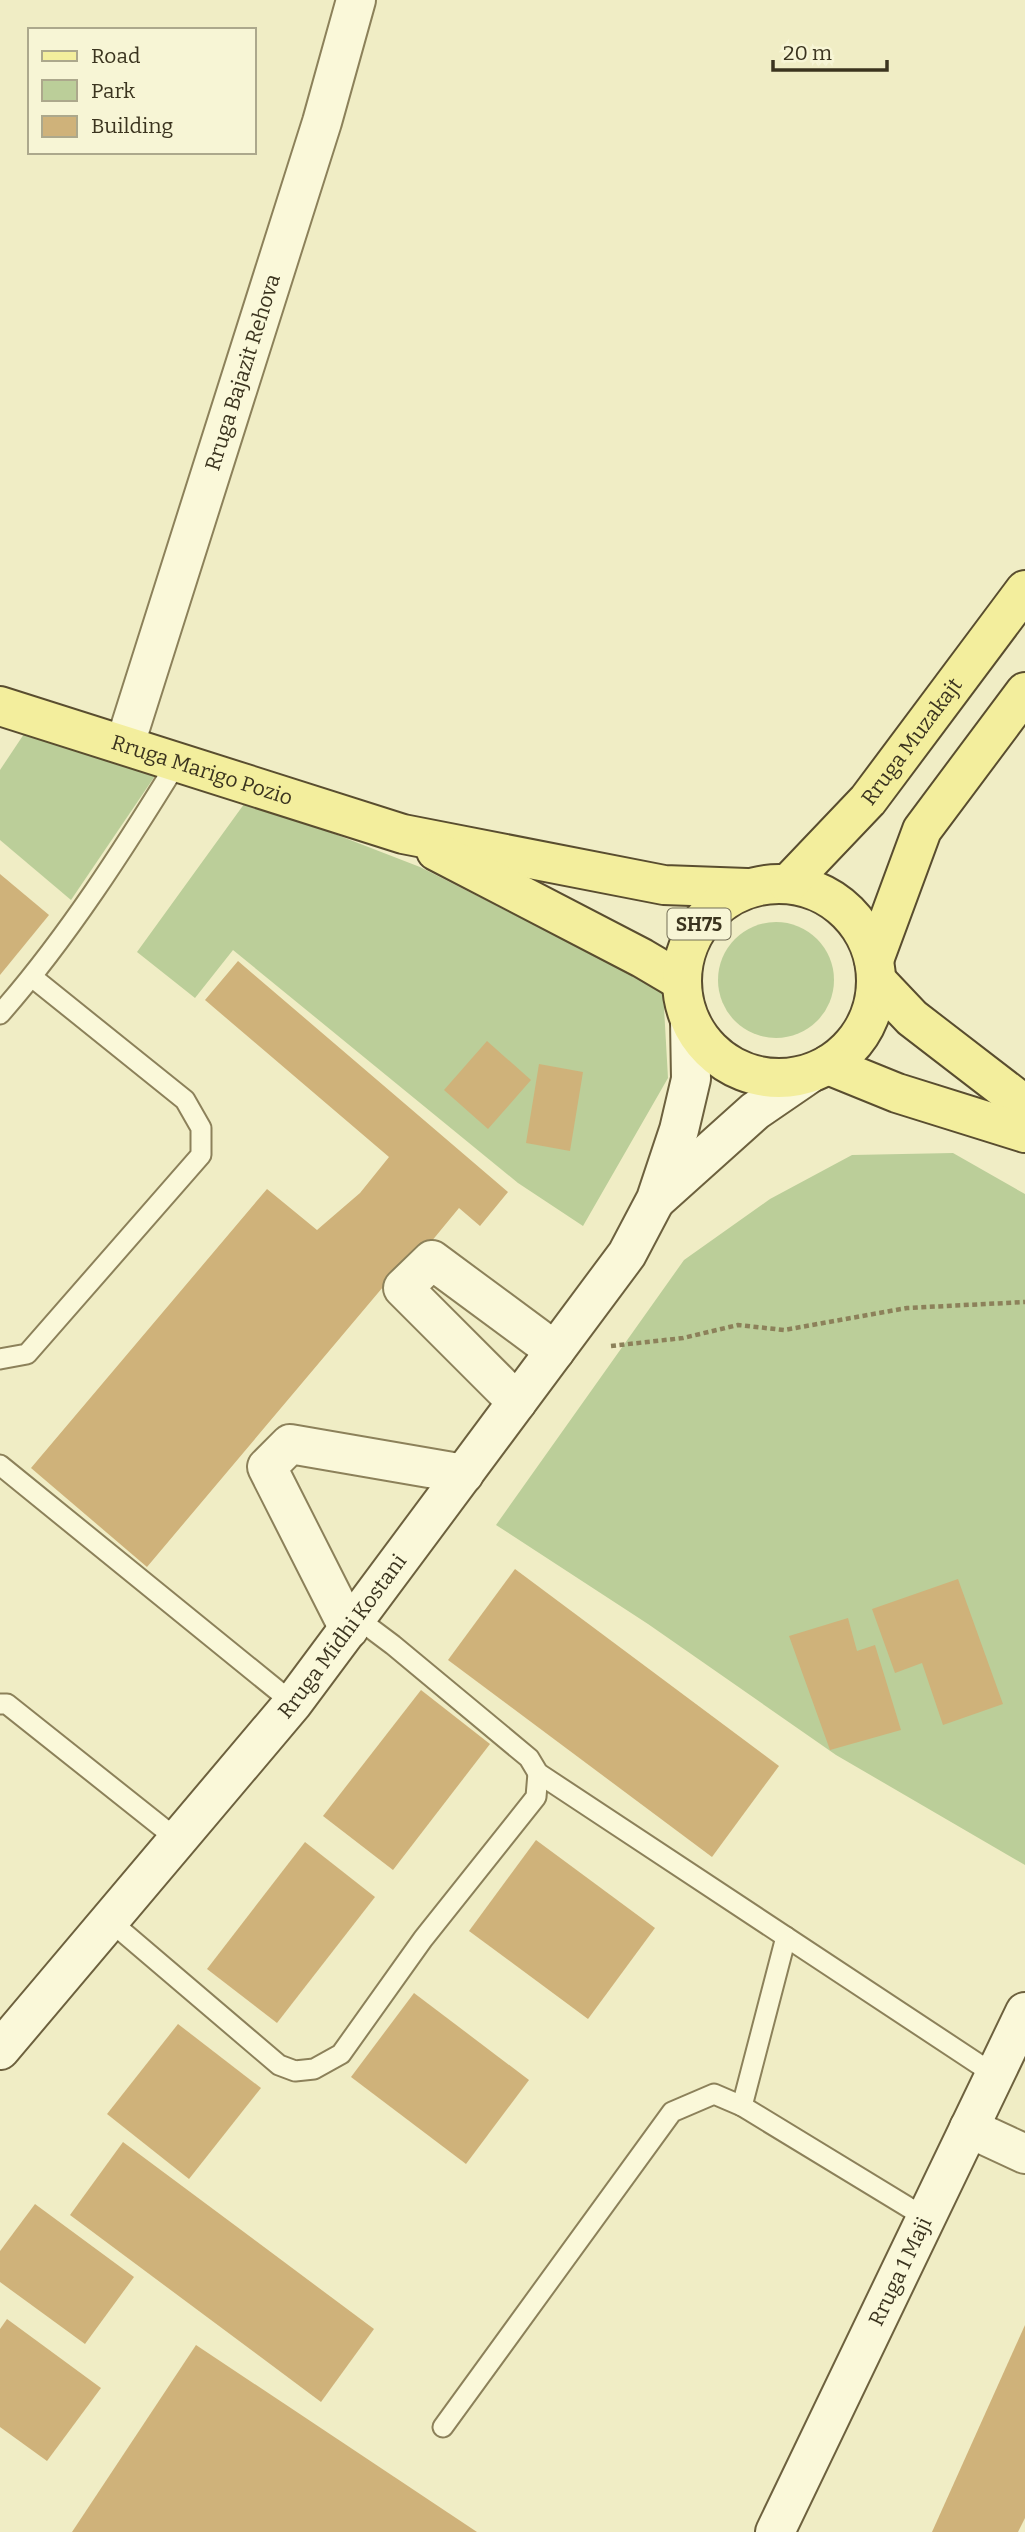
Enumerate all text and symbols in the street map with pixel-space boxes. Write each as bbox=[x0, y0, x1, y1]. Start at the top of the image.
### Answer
legend bbox=[28, 28, 256, 154]
scale bar bbox=[773, 28, 887, 72]
text: 20 m bbox=[783, 40, 832, 66]
text: Road bbox=[91, 43, 140, 69]
text: Park bbox=[91, 78, 135, 104]
text: Building bbox=[91, 113, 174, 139]
street label: Rruga Bajazit Rehova bbox=[199, 270, 286, 474]
street label: Rruga Muzakajt bbox=[856, 672, 968, 810]
street label: Rruga Marigo Pozio bbox=[108, 729, 296, 811]
road number: SH75 bbox=[668, 908, 730, 940]
street label: Rruga Midhi Kostani bbox=[272, 1549, 412, 1724]
street label: Rruga 1 Maji bbox=[863, 2213, 937, 2330]

